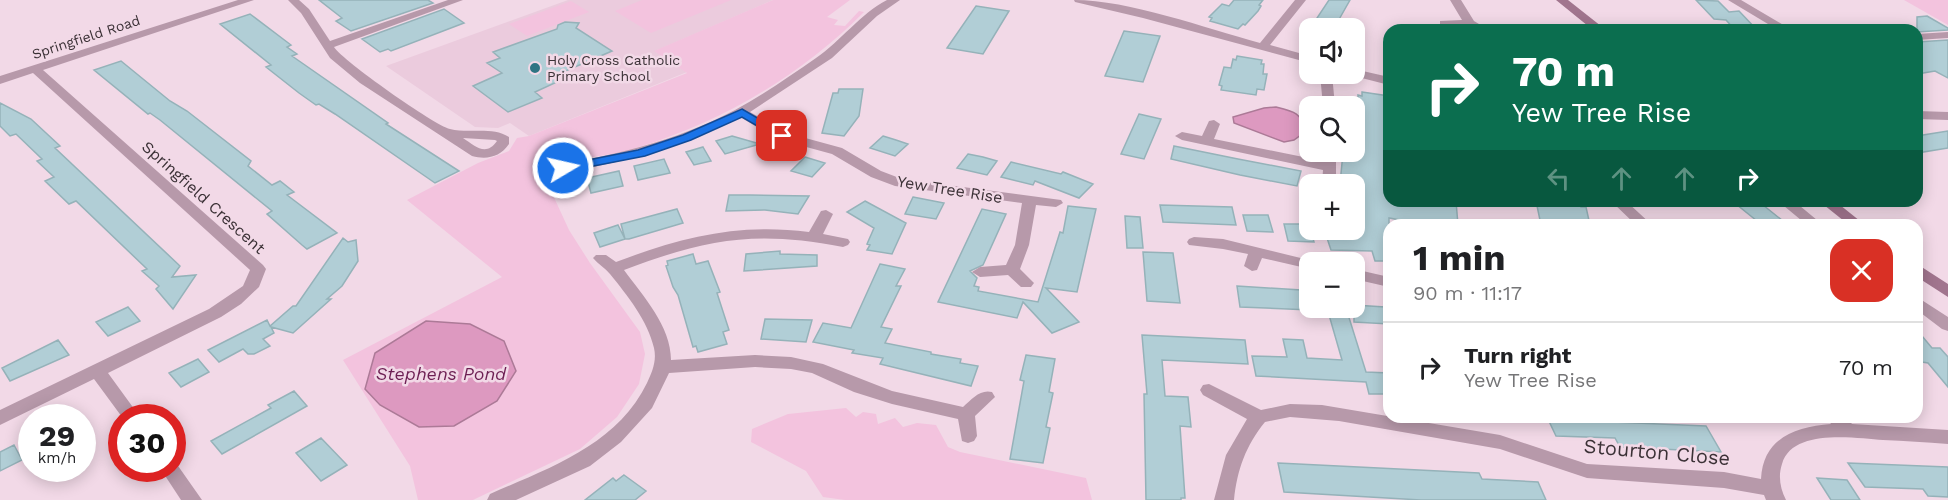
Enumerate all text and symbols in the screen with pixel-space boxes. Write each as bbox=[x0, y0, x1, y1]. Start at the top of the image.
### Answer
street label: Springfield Road bbox=[30, 12, 142, 62]
map controls bbox=[1299, 18, 1365, 318]
button: sound bbox=[1299, 18, 1365, 84]
text: 70 m bbox=[1512, 47, 1615, 96]
icon: right bbox=[1413, 48, 1491, 126]
place label: Holy Cross Catholic Primary School bbox=[547, 52, 680, 84]
marker: Holy Cross Catholic Primary School bbox=[528, 61, 542, 75]
button: search bbox=[1299, 96, 1365, 162]
text: Yew Tree Rise bbox=[1512, 97, 1691, 129]
pin bbox=[756, 110, 807, 161]
icon: arrive bbox=[765, 119, 798, 152]
position arrow bbox=[531, 136, 595, 200]
street label: Springfield Crescent bbox=[138, 137, 269, 258]
icon: left bbox=[1542, 162, 1575, 195]
icon: ahead bbox=[1605, 162, 1638, 195]
icon: ahead bbox=[1668, 162, 1701, 195]
icon: right bbox=[1731, 162, 1764, 195]
street label: Yew Tree Rise bbox=[896, 172, 1004, 207]
button: + bbox=[1299, 174, 1365, 240]
text: 1 min bbox=[1413, 237, 1505, 279]
button: close bbox=[1830, 239, 1893, 302]
button: − bbox=[1299, 252, 1365, 318]
text: 90 m · 11:17 bbox=[1413, 281, 1522, 305]
text: Turn right bbox=[1464, 343, 1571, 368]
icon: right bbox=[1413, 351, 1446, 384]
text: 70 m bbox=[1839, 355, 1893, 380]
water label: Stephens Pond bbox=[376, 363, 507, 384]
text: Yew Tree Rise bbox=[1464, 368, 1597, 392]
speed limit sign: 30 bbox=[108, 404, 186, 482]
text: 29 bbox=[39, 418, 75, 453]
street label: Stourton Close bbox=[1583, 434, 1731, 470]
text: km/h bbox=[38, 449, 76, 467]

